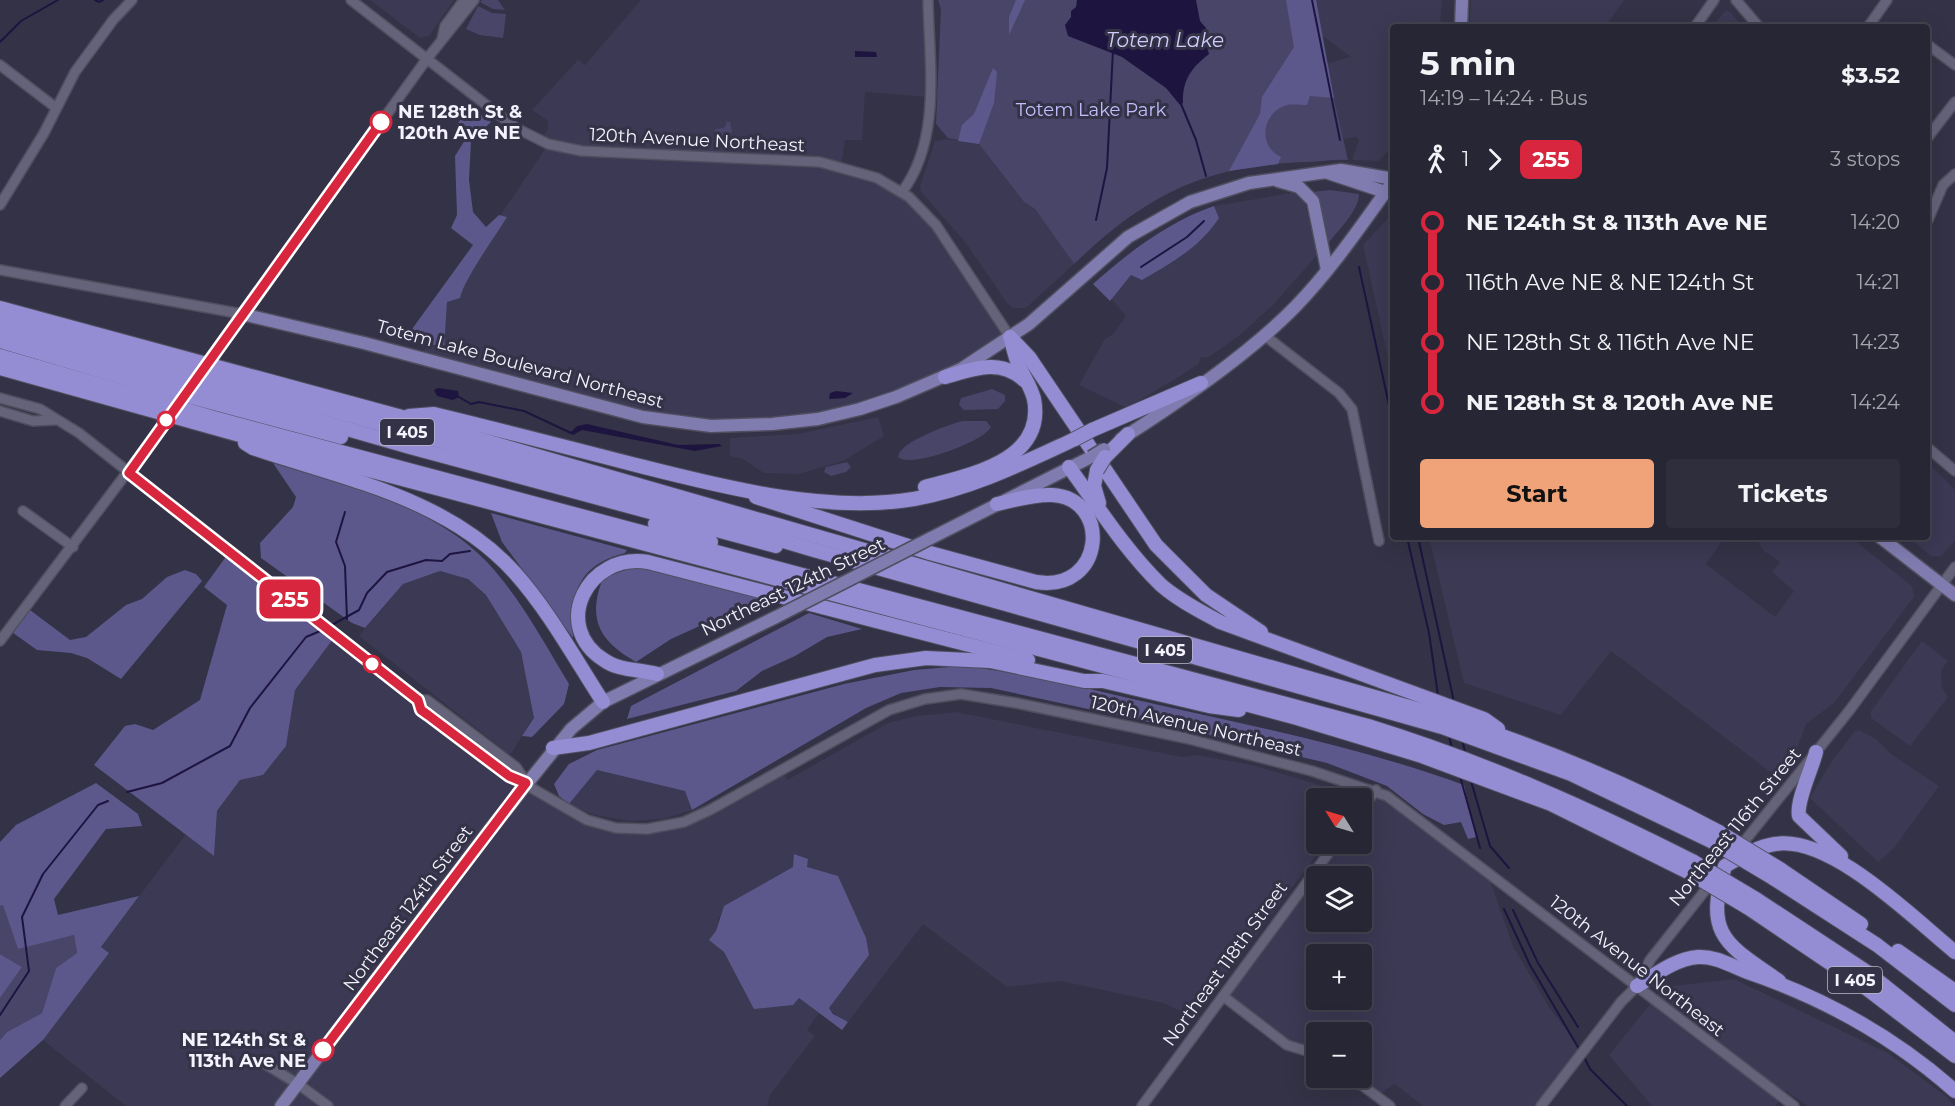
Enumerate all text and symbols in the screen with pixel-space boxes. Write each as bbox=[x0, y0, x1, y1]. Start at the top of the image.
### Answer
water label: Totem Lake bbox=[1106, 28, 1224, 52]
text: 5 min bbox=[1420, 43, 1516, 83]
text: $3.52 bbox=[1841, 62, 1900, 89]
text: 14:19 – 14:24 · Bus bbox=[1420, 86, 1587, 110]
park label: Totem Lake Park bbox=[1016, 99, 1167, 121]
place label: NE 128th St & 120th Ave NE bbox=[398, 101, 522, 144]
marker: NE 128th St & 120th Ave NE bbox=[370, 111, 392, 133]
street label: 120th Avenue Northeast bbox=[589, 123, 805, 157]
icon: walk bbox=[1420, 143, 1453, 176]
icon: forward bbox=[1478, 143, 1511, 176]
text: 1 bbox=[1462, 147, 1469, 171]
text: 255 bbox=[1532, 147, 1570, 172]
text: 3 stops bbox=[1830, 147, 1900, 171]
text: NE 124th St & 113th Ave NE bbox=[1466, 209, 1767, 236]
text: 14:20 bbox=[1851, 210, 1900, 234]
text: 116th Ave NE & NE 124th St bbox=[1466, 269, 1754, 296]
text: 14:21 bbox=[1857, 270, 1900, 294]
street label: Totem Lake Boulevard Northeast bbox=[374, 315, 666, 413]
text: NE 128th St & 116th Ave NE bbox=[1466, 329, 1754, 356]
text: 14:23 bbox=[1853, 330, 1900, 354]
text: NE 128th St & 120th Ave NE bbox=[1466, 389, 1773, 416]
text: 14:24 bbox=[1851, 390, 1900, 414]
unlabelled marker bbox=[157, 411, 175, 429]
road number: I 405 bbox=[380, 419, 434, 445]
button: Start bbox=[1420, 459, 1654, 528]
button: Tickets bbox=[1666, 459, 1900, 528]
street label: Northeast 124th Street bbox=[698, 533, 888, 641]
line badge: 255 bbox=[256, 580, 324, 618]
text: 255 bbox=[271, 587, 309, 612]
road number: I 405 bbox=[1138, 637, 1192, 663]
unlabelled marker bbox=[363, 655, 381, 673]
street label: 120th Avenue Northeast bbox=[1088, 691, 1304, 761]
street label: Northeast 116th Street bbox=[1664, 743, 1806, 911]
north arrow bbox=[1306, 788, 1372, 854]
map controls bbox=[1306, 788, 1372, 1088]
street label: Northeast 124th Street bbox=[339, 821, 477, 995]
button: layers bbox=[1306, 866, 1372, 932]
street label: Northeast 118th Street bbox=[1158, 877, 1292, 1051]
street label: 120th Avenue Northeast bbox=[1545, 891, 1729, 1041]
button: + bbox=[1306, 944, 1372, 1010]
road number: I 405 bbox=[1828, 967, 1882, 993]
button: − bbox=[1306, 1022, 1372, 1088]
place label: NE 124th St & 113th Ave NE bbox=[181, 1029, 306, 1072]
marker: NE 124th St & 113th Ave NE bbox=[312, 1039, 334, 1061]

